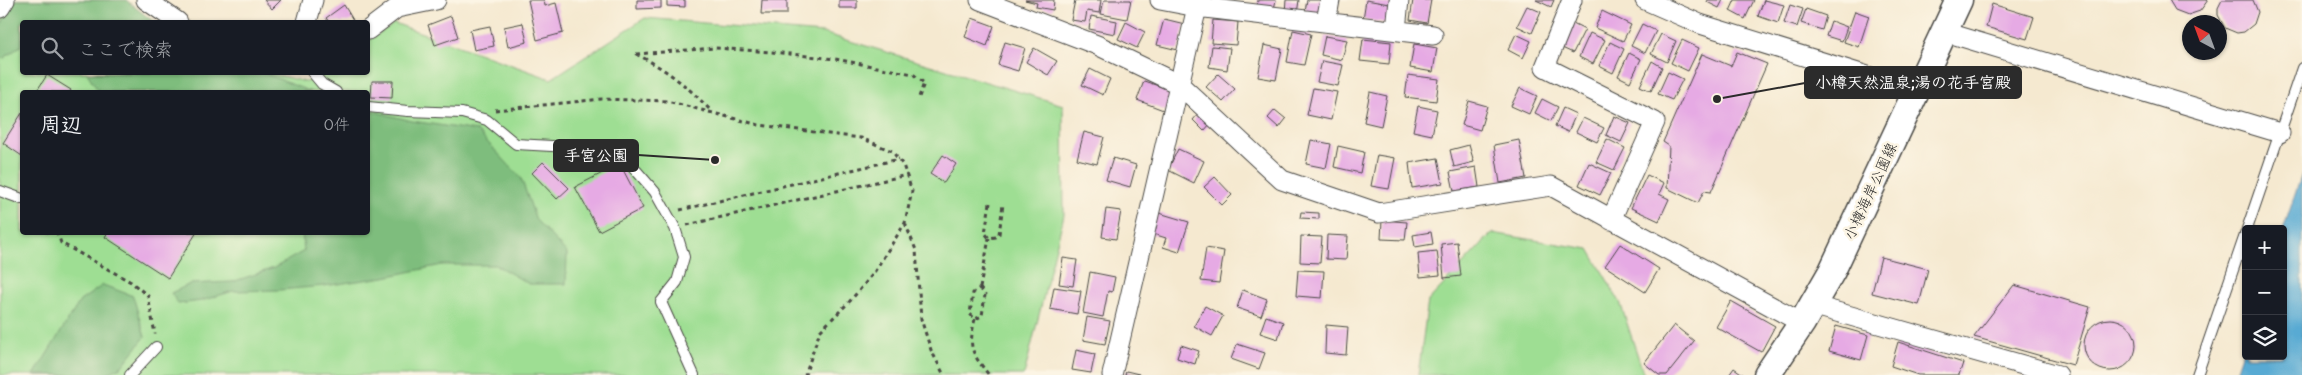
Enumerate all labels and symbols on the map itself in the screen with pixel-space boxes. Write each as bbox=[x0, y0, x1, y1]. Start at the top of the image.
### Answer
north arrow bbox=[2182, 15, 2227, 60]
callout: 小樽天然温泉;湯の花手宮殿 bbox=[1805, 67, 2021, 98]
text: 小樽天然温泉;湯の花手宮殿 bbox=[1815, 72, 2011, 92]
street label: 小樽海岸公園線 bbox=[1839, 139, 1901, 243]
callout: 手宮公園 bbox=[554, 140, 638, 171]
text: 手宮公園 bbox=[564, 145, 628, 165]

